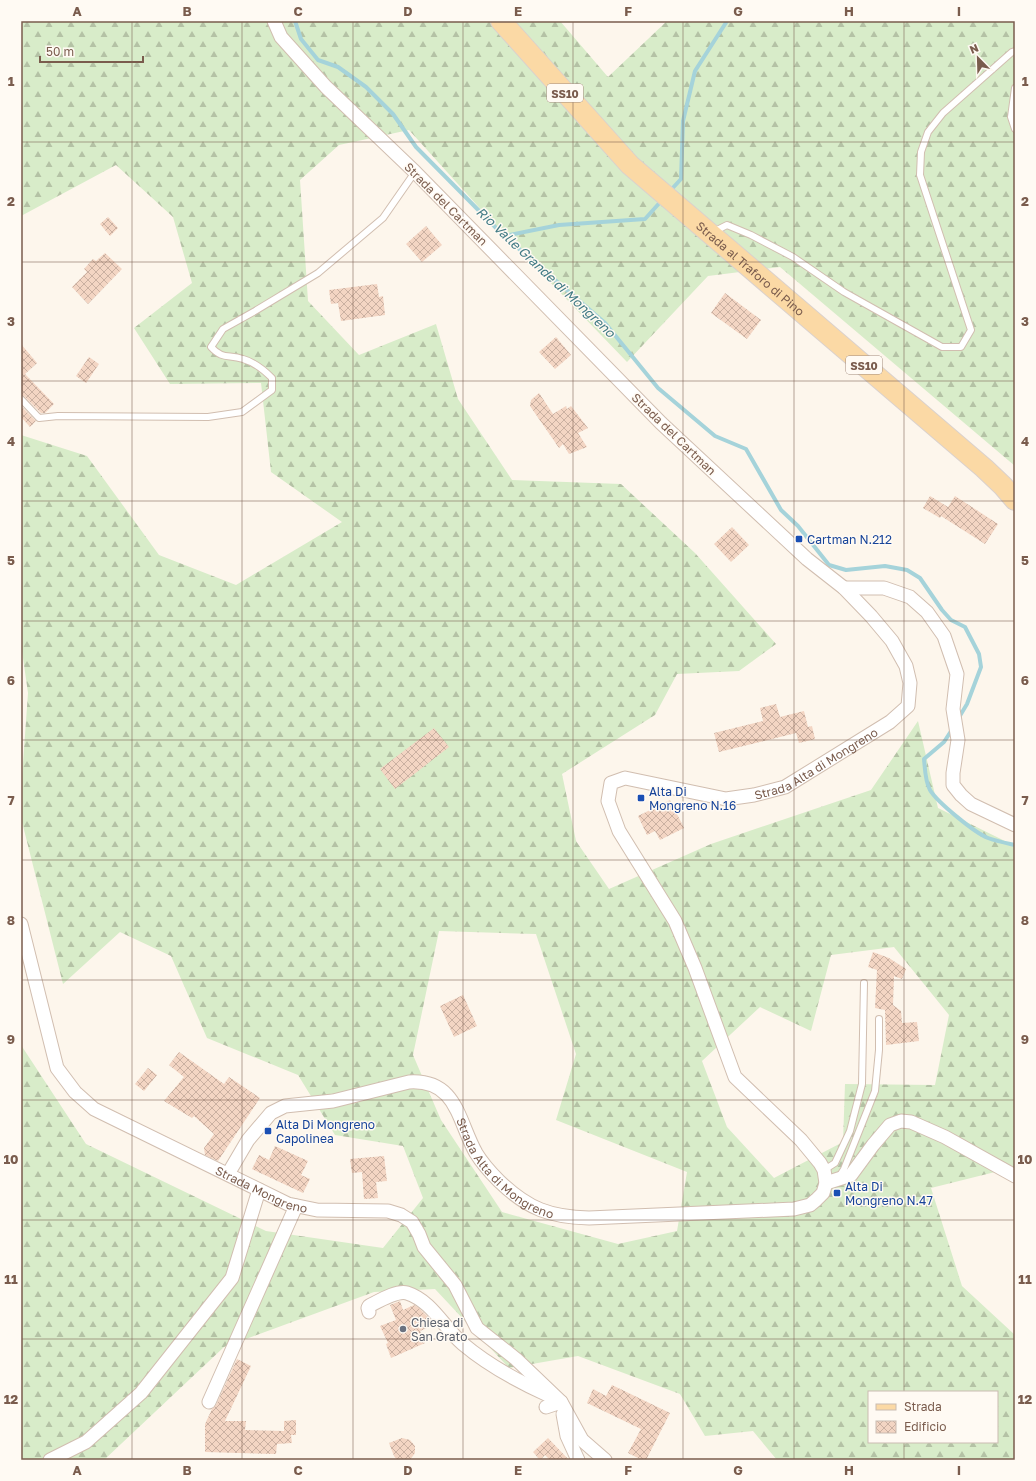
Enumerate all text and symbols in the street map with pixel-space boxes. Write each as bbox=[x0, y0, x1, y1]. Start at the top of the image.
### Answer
text: A bbox=[72, 3, 82, 19]
text: B bbox=[182, 3, 192, 19]
text: C bbox=[293, 3, 303, 19]
text: D bbox=[403, 3, 413, 19]
text: E bbox=[514, 3, 522, 19]
text: F bbox=[624, 3, 632, 19]
text: G bbox=[733, 3, 743, 19]
text: H bbox=[844, 3, 854, 19]
text: I bbox=[957, 3, 961, 19]
scale bar bbox=[40, 38, 143, 64]
north arrow bbox=[958, 38, 998, 78]
text: N bbox=[968, 41, 980, 56]
text: 50 m bbox=[46, 44, 74, 59]
text: 1 bbox=[8, 73, 15, 89]
text: 1 bbox=[1022, 73, 1029, 89]
road number: SS10 bbox=[547, 84, 583, 102]
street label: Strada del Cartman bbox=[401, 159, 491, 249]
text: 2 bbox=[7, 193, 15, 209]
text: 2 bbox=[1021, 193, 1029, 209]
water label: Rio Valle Grande di Mongreno bbox=[473, 203, 620, 341]
street label: Strada al Traforo di Pino bbox=[693, 218, 808, 319]
text: 3 bbox=[7, 313, 15, 329]
text: 3 bbox=[1021, 313, 1029, 329]
road number: SS10 bbox=[846, 356, 882, 374]
street label: Strada del Cartman bbox=[629, 390, 719, 478]
text: 4 bbox=[7, 433, 15, 449]
text: 4 bbox=[1021, 433, 1029, 449]
place label: Cartman N.212 bbox=[807, 532, 892, 547]
marker: Cartman N.212 bbox=[794, 534, 804, 544]
text: 5 bbox=[7, 552, 15, 568]
text: 5 bbox=[1021, 552, 1029, 568]
text: 6 bbox=[7, 672, 15, 688]
text: 6 bbox=[1021, 672, 1029, 688]
street label: Strada Alta di Mongreno bbox=[753, 724, 880, 802]
place label: Alta Di Mongreno N.16 bbox=[649, 784, 736, 813]
text: 7 bbox=[7, 792, 15, 808]
text: 7 bbox=[1021, 792, 1029, 808]
marker: Alta Di Mongreno N.16 bbox=[636, 793, 646, 803]
text: 8 bbox=[7, 912, 15, 928]
text: 8 bbox=[1021, 912, 1029, 928]
text: 9 bbox=[7, 1031, 15, 1047]
text: 9 bbox=[1021, 1031, 1029, 1047]
street label: Strada Alta di Mongreno bbox=[454, 1115, 556, 1221]
place label: Alta Di Mongreno Capolinea bbox=[276, 1117, 375, 1146]
marker: Alta Di Mongreno Capolinea bbox=[263, 1126, 273, 1136]
text: 10 bbox=[3, 1151, 19, 1167]
text: 10 bbox=[1017, 1151, 1033, 1167]
street label: Strada Mongreno bbox=[213, 1162, 309, 1215]
place label: Alta Di Mongreno N.47 bbox=[845, 1179, 933, 1208]
marker: Alta Di Mongreno N.47 bbox=[832, 1188, 842, 1198]
text: 11 bbox=[4, 1271, 18, 1287]
text: 11 bbox=[1018, 1271, 1032, 1287]
place label: Chiesa di San Grato bbox=[411, 1315, 468, 1344]
marker: Chiesa di San Grato bbox=[398, 1324, 408, 1334]
text: 12 bbox=[4, 1391, 18, 1407]
legend bbox=[868, 1391, 998, 1443]
text: 12 bbox=[1018, 1391, 1032, 1407]
text: Strada bbox=[904, 1399, 942, 1414]
text: Edificio bbox=[904, 1419, 946, 1434]
text: A bbox=[72, 1462, 82, 1478]
text: B bbox=[182, 1462, 192, 1478]
text: C bbox=[293, 1462, 303, 1478]
text: D bbox=[403, 1462, 413, 1478]
text: E bbox=[514, 1462, 522, 1478]
text: F bbox=[624, 1462, 632, 1478]
text: G bbox=[733, 1462, 743, 1478]
text: H bbox=[844, 1462, 854, 1478]
text: I bbox=[957, 1462, 961, 1478]

